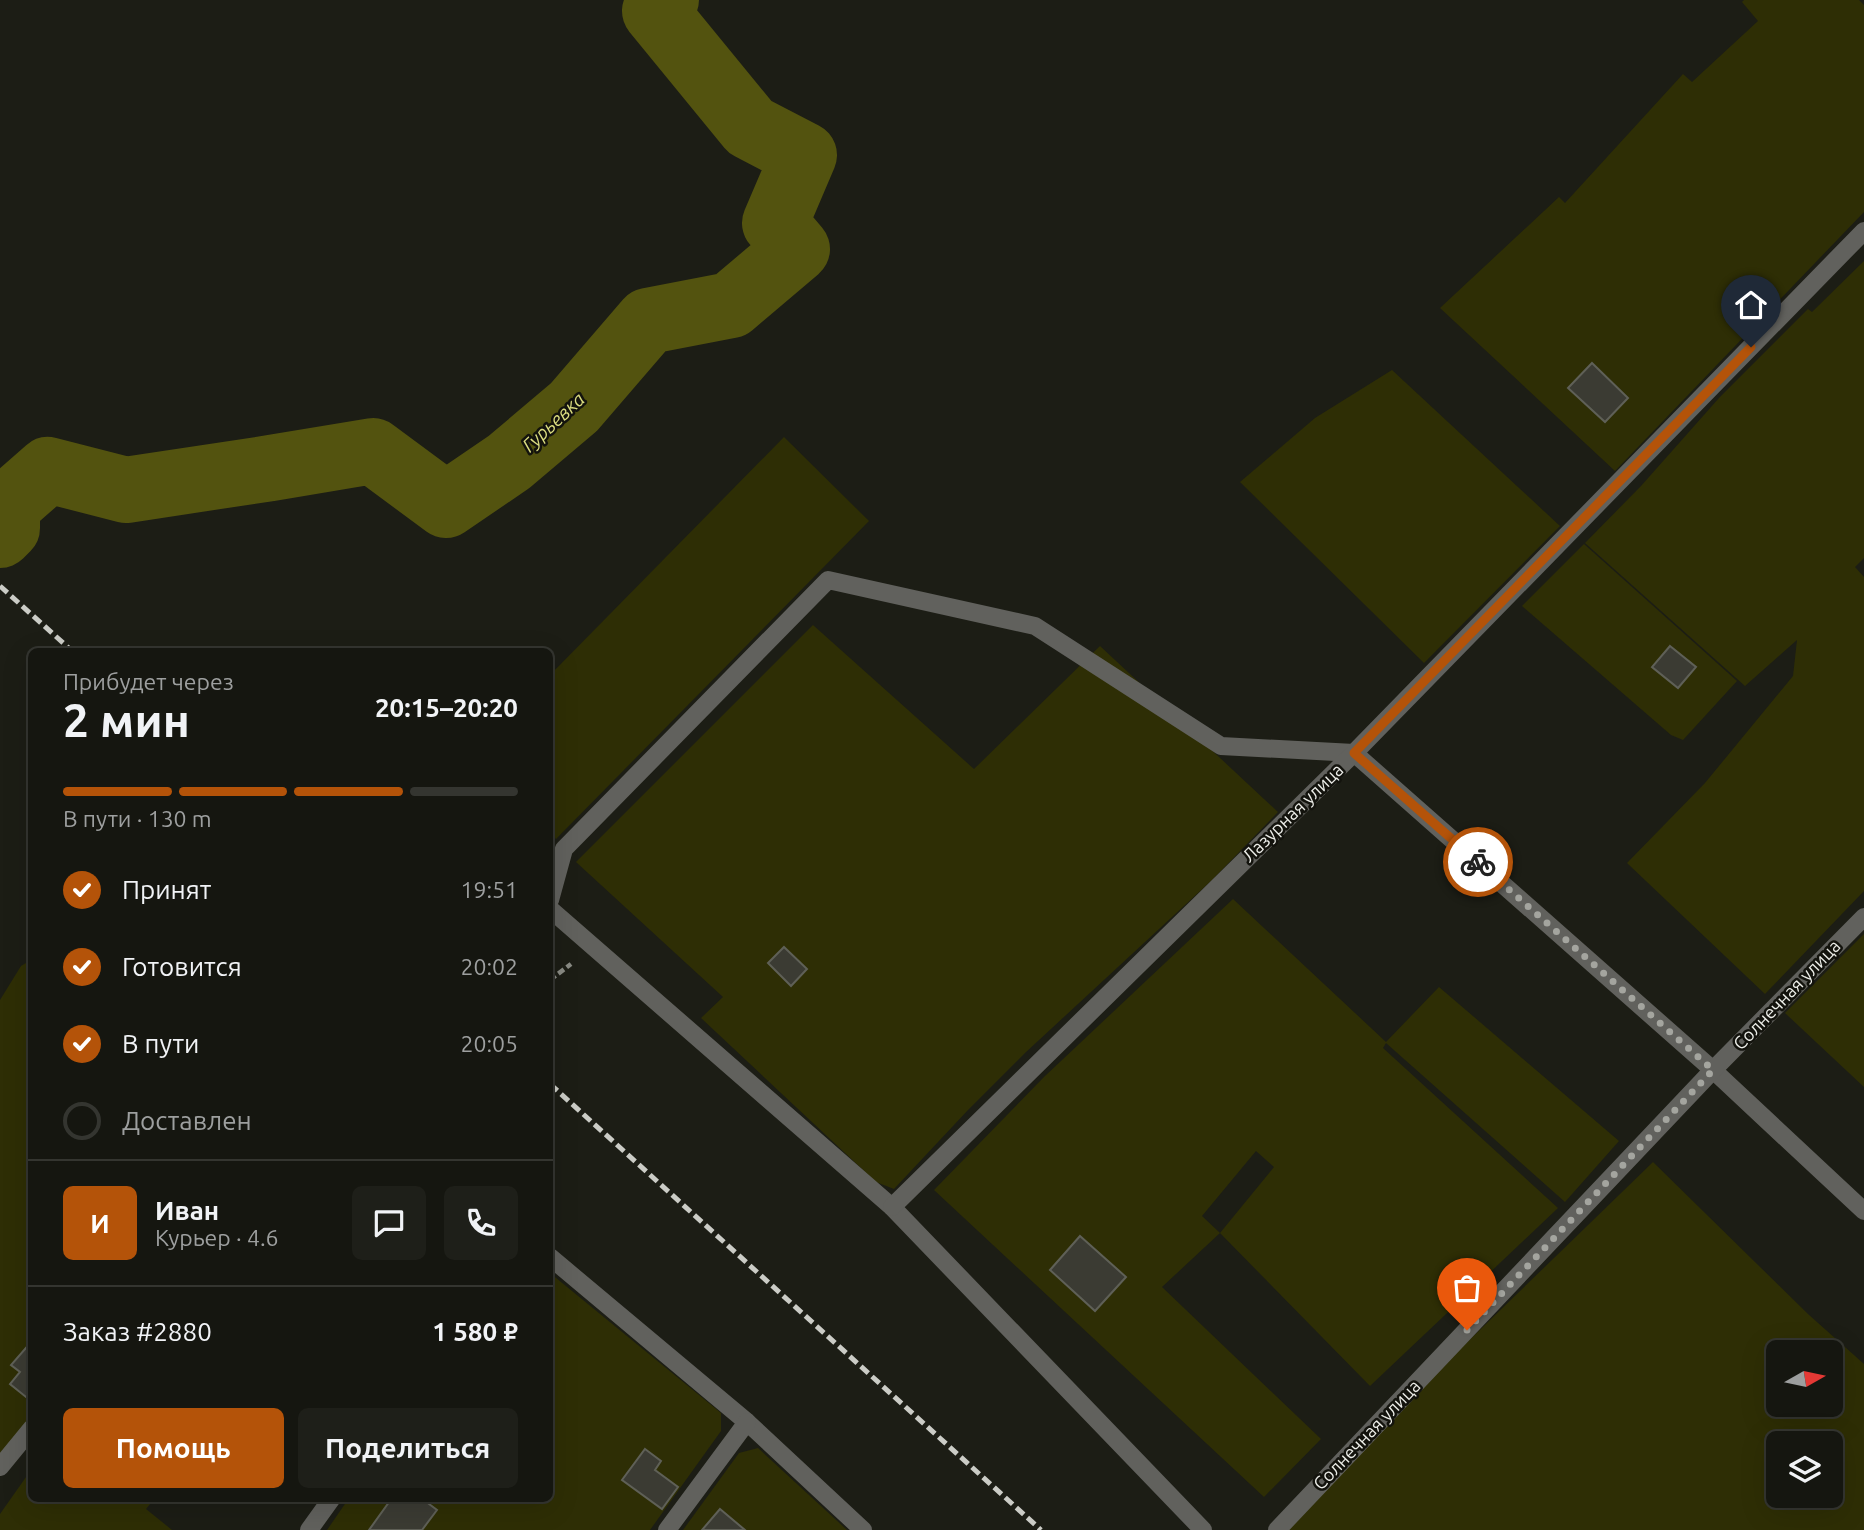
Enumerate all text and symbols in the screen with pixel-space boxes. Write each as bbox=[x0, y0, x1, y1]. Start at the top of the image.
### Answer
pin bbox=[1721, 275, 1781, 347]
icon: home bbox=[1732, 286, 1770, 324]
water label: Гурьевка bbox=[517, 388, 589, 456]
text: Прибудет через bbox=[63, 669, 234, 694]
text: 20:15–20:20 bbox=[375, 693, 518, 722]
text: 2 мин bbox=[63, 694, 190, 746]
street label: Лазурная улица bbox=[1238, 759, 1347, 865]
text: В пути · 130 m bbox=[63, 806, 212, 831]
courier bbox=[1443, 827, 1513, 897]
icon: bike bbox=[1459, 843, 1497, 881]
icon: check bbox=[63, 871, 101, 909]
text: Принят bbox=[122, 875, 211, 904]
text: 19:51 bbox=[460, 877, 518, 902]
street label: Солнечная улица bbox=[1729, 935, 1844, 1053]
icon: check bbox=[63, 948, 101, 986]
text: Готовится bbox=[122, 952, 242, 981]
text: 20:02 bbox=[460, 954, 518, 979]
icon: check bbox=[63, 1025, 101, 1063]
text: В пути bbox=[122, 1029, 199, 1058]
text: 20:05 bbox=[460, 1031, 518, 1056]
text: Доставлен bbox=[122, 1106, 252, 1135]
button: chat bbox=[352, 1186, 426, 1260]
button: phone bbox=[444, 1186, 518, 1260]
text: Иван bbox=[155, 1196, 219, 1225]
text: И bbox=[90, 1209, 110, 1238]
text: Курьер · 4.6 bbox=[155, 1225, 279, 1250]
pin bbox=[1437, 1258, 1497, 1330]
icon: bag bbox=[1448, 1269, 1486, 1307]
text: Заказ #2880 bbox=[63, 1317, 212, 1346]
text: 1 580 ₽ bbox=[432, 1317, 518, 1346]
north arrow bbox=[1766, 1340, 1843, 1418]
map controls bbox=[1766, 1340, 1843, 1508]
street label: Солнечная улица bbox=[1309, 1375, 1424, 1493]
button: Помощь bbox=[63, 1408, 284, 1488]
button: Поделиться bbox=[298, 1408, 518, 1488]
button: layers bbox=[1766, 1431, 1843, 1508]

